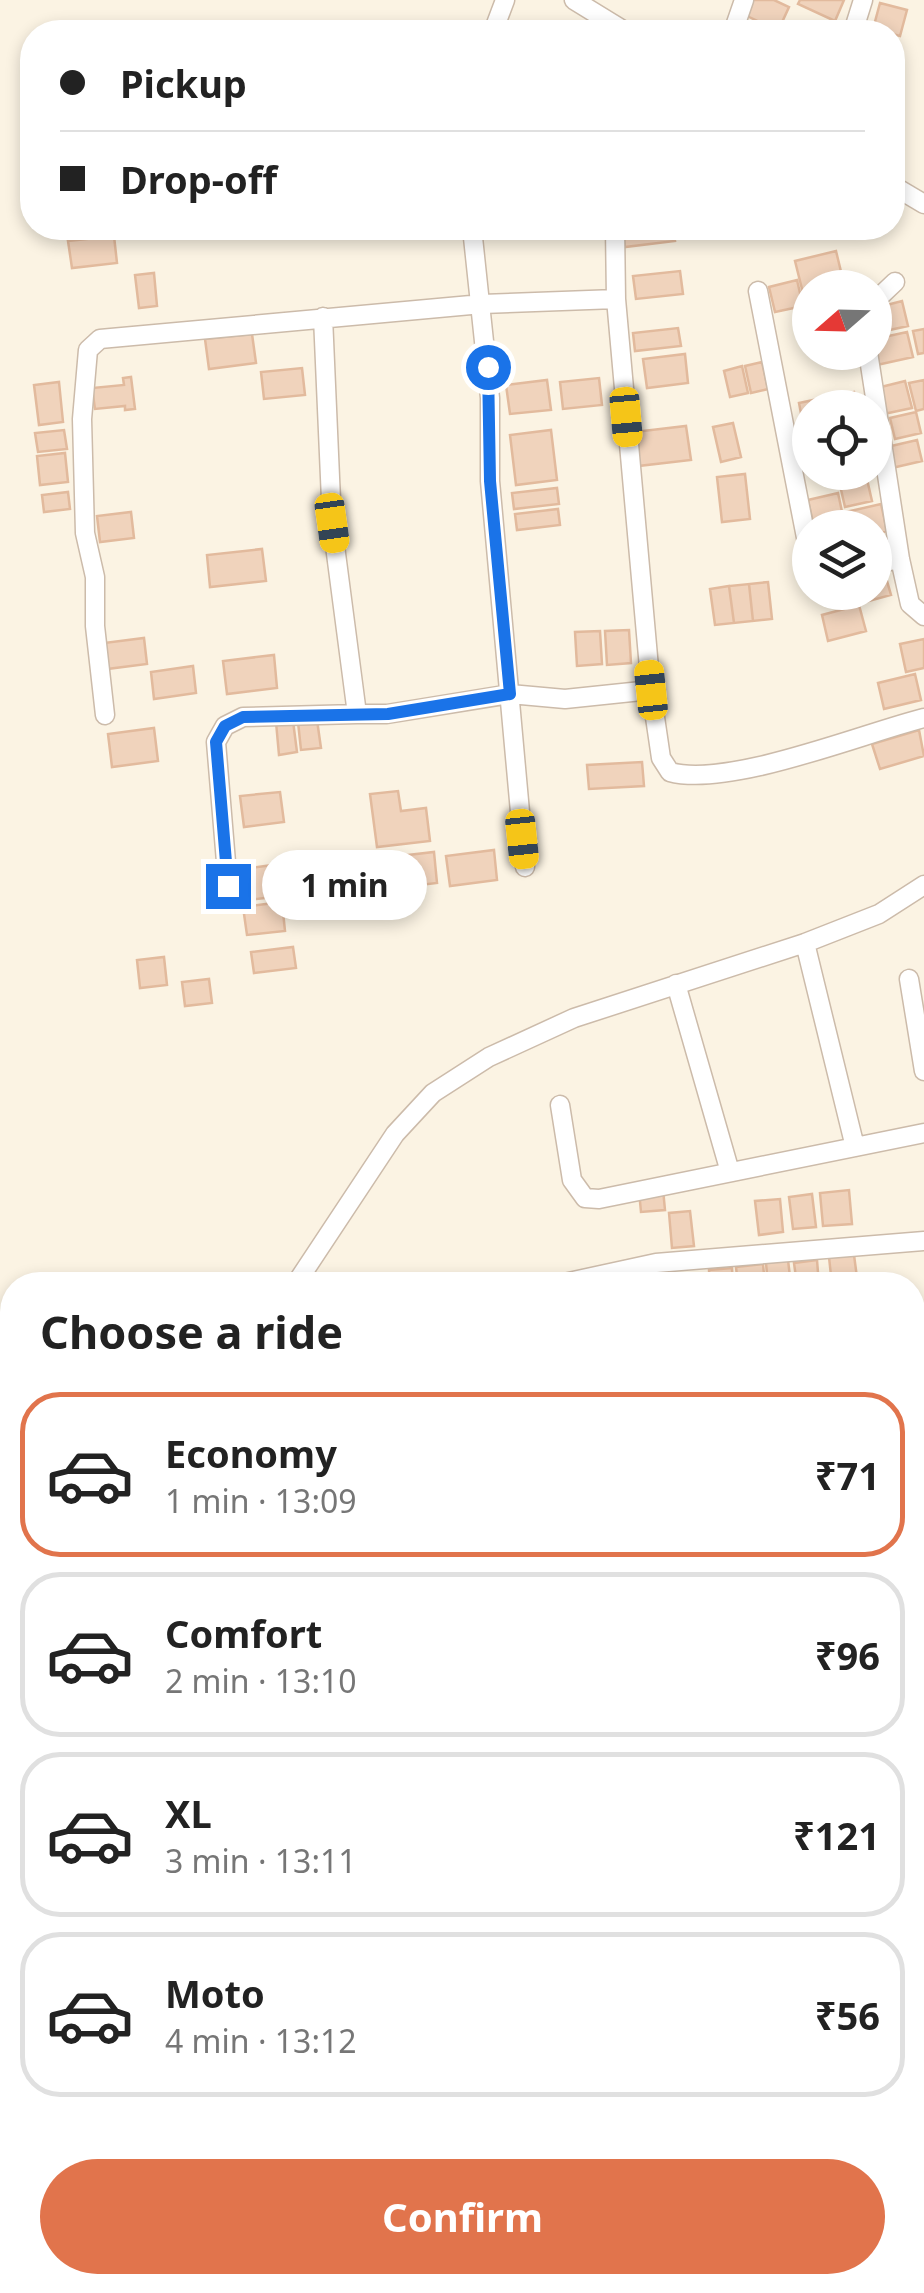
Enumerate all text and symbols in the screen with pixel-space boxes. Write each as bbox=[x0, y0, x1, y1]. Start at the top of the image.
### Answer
text: Pickup bbox=[120, 57, 247, 109]
text: Drop-off bbox=[120, 153, 277, 205]
north arrow bbox=[792, 270, 892, 370]
map controls bbox=[792, 270, 892, 610]
route start bbox=[466, 345, 511, 390]
car bbox=[608, 386, 644, 448]
button: locate bbox=[792, 390, 892, 490]
car bbox=[313, 491, 351, 555]
button: layers bbox=[792, 510, 892, 610]
car bbox=[633, 659, 669, 721]
car bbox=[504, 808, 540, 870]
callout: 1 min bbox=[263, 851, 428, 921]
text: 1 min bbox=[300, 863, 389, 906]
route end bbox=[206, 864, 251, 909]
text: Choose a ride bbox=[40, 1301, 343, 1362]
text: Economy bbox=[165, 1427, 337, 1479]
icon: car bbox=[45, 1430, 135, 1520]
text: ₹71 bbox=[815, 1449, 880, 1501]
text: 1 min · 13:09 bbox=[165, 1479, 357, 1522]
text: Comfort bbox=[165, 1607, 322, 1659]
icon: car bbox=[45, 1610, 135, 1700]
text: ₹96 bbox=[815, 1629, 880, 1681]
text: 2 min · 13:10 bbox=[165, 1659, 357, 1702]
text: XL bbox=[165, 1787, 212, 1839]
icon: car bbox=[45, 1790, 135, 1880]
text: ₹121 bbox=[793, 1809, 880, 1861]
text: 3 min · 13:11 bbox=[165, 1839, 357, 1882]
text: Moto bbox=[165, 1967, 265, 2019]
icon: car bbox=[45, 1970, 135, 2060]
text: ₹56 bbox=[815, 1989, 880, 2041]
text: 4 min · 13:12 bbox=[165, 2019, 357, 2062]
button: Confirm bbox=[40, 2159, 885, 2274]

